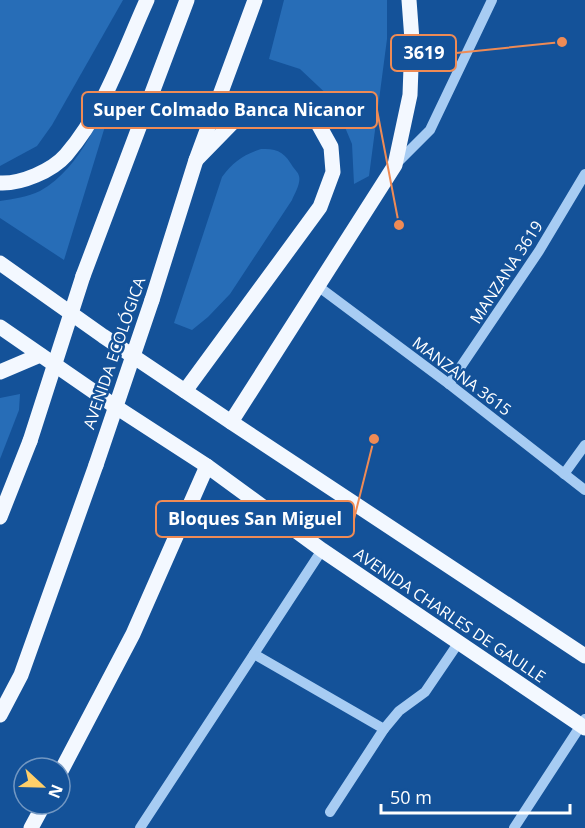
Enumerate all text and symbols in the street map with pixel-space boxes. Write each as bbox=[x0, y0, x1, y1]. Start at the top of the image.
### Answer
callout: 3619 bbox=[391, 35, 456, 71]
text: 3619 bbox=[403, 40, 445, 64]
callout: Super Colmado Banca Nicanor bbox=[82, 92, 377, 128]
text: Super Colmado Banca Nicanor bbox=[93, 97, 365, 121]
street label: MANZANA 3619 bbox=[464, 216, 548, 328]
street label: AVENIDA ECOLÓGICA bbox=[78, 273, 151, 432]
street label: MANZANA 3615 bbox=[408, 331, 516, 421]
callout: Bloques San Miguel bbox=[156, 501, 354, 537]
text: Bloques San Miguel bbox=[168, 506, 342, 530]
street label: AVENIDA CHARLES DE GAULLE bbox=[350, 543, 550, 687]
north arrow bbox=[12, 756, 72, 816]
scale bar bbox=[381, 777, 570, 815]
text: N bbox=[43, 781, 69, 802]
text: 50 m bbox=[390, 785, 432, 809]

